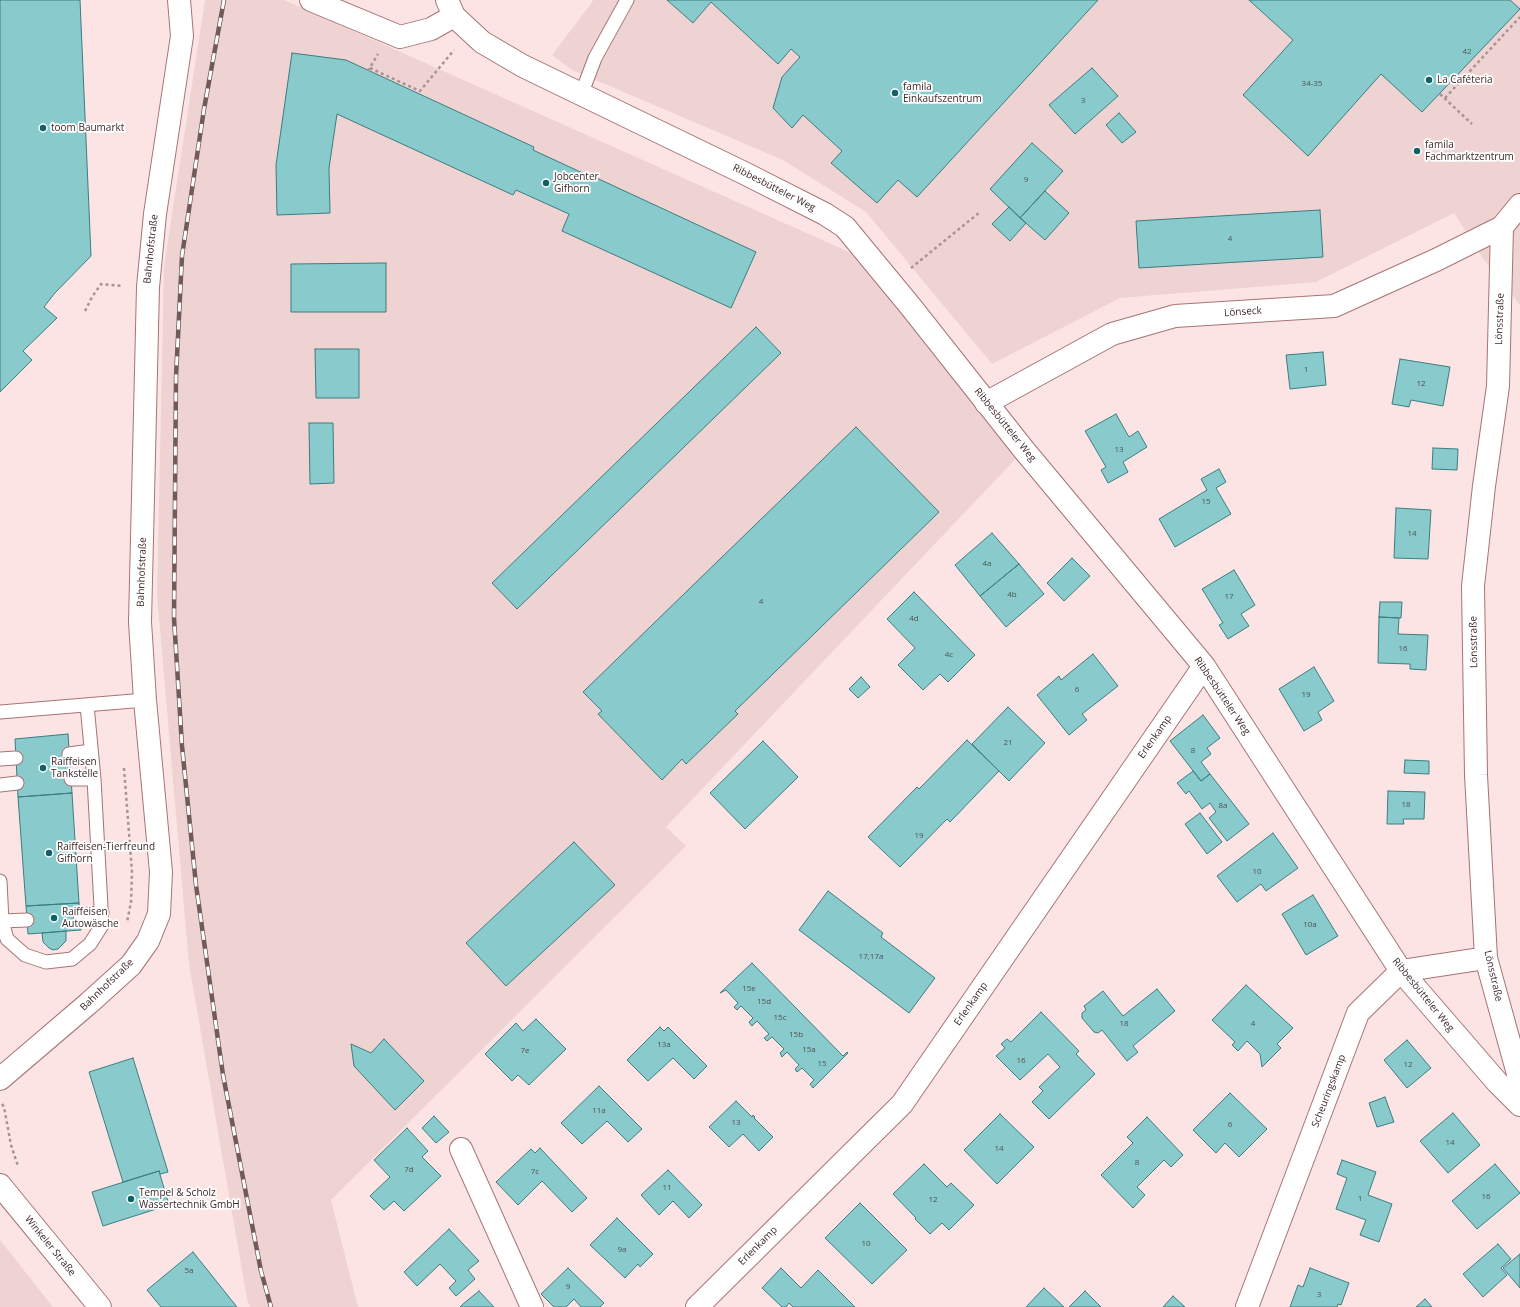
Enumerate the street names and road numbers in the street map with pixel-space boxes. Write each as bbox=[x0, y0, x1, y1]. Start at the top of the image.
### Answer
street label: Ribbesbütteler Weg bbox=[731, 162, 817, 214]
street label: Bahnhofstraße bbox=[141, 214, 161, 284]
street label: Lönsstraße bbox=[1493, 293, 1507, 345]
street label: Lönseck bbox=[1224, 305, 1262, 319]
street label: Ribbesbütteler Weg bbox=[972, 386, 1038, 464]
street label: Bahnhofstraße bbox=[135, 537, 149, 607]
street label: Lönsstraße bbox=[1468, 616, 1480, 668]
street label: Ribbesbütteler Weg bbox=[1191, 655, 1253, 737]
street label: Erlenkamp bbox=[1136, 713, 1174, 761]
street label: Lönsstraße bbox=[1481, 949, 1505, 1003]
street label: Ribbesbütteler Weg bbox=[1390, 956, 1456, 1034]
street label: Bahnhofstraße bbox=[78, 957, 136, 1013]
street label: Erlenkamp bbox=[952, 980, 990, 1028]
street label: Scheuringskamp bbox=[1310, 1053, 1348, 1129]
street label: Winkeler Straße bbox=[22, 1213, 78, 1279]
street label: Erlenkamp bbox=[736, 1224, 780, 1268]

